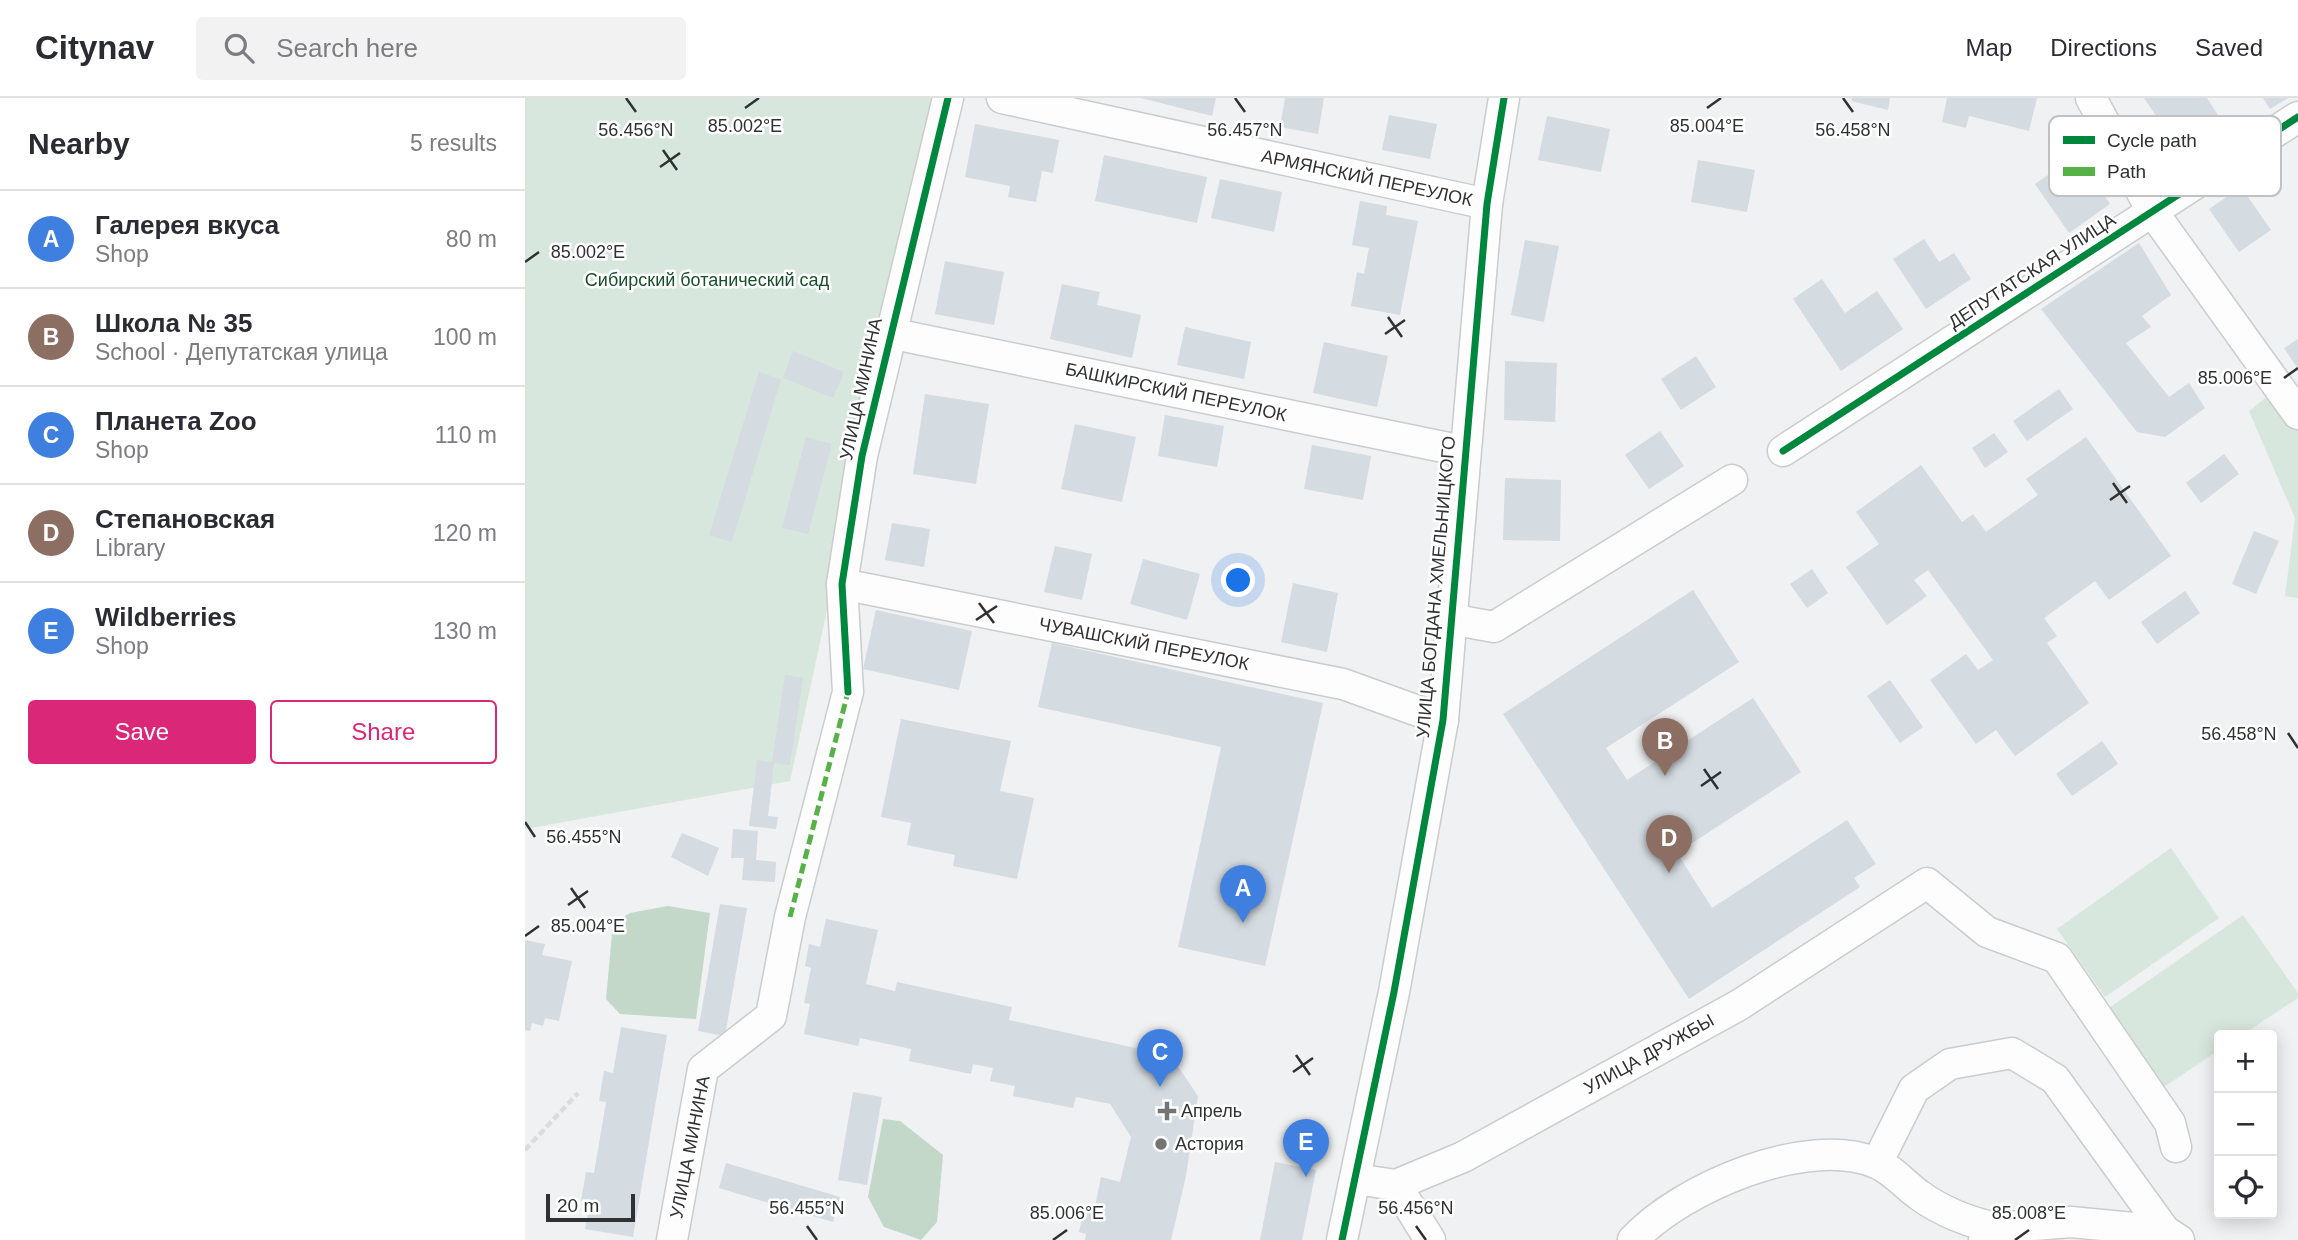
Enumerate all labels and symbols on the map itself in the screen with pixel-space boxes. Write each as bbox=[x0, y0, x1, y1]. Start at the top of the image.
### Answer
text: 85.002°E bbox=[708, 116, 782, 136]
text: 85.004°E bbox=[1670, 116, 1744, 136]
legend bbox=[2049, 116, 2281, 196]
text: 56.456°N bbox=[598, 120, 674, 140]
text: 56.457°N bbox=[1207, 120, 1283, 140]
text: 56.458°N bbox=[1815, 120, 1891, 140]
text: Cycle path bbox=[2107, 130, 2197, 151]
street label: АРМЯНСКИЙ ПЕРЕУЛОК bbox=[1260, 145, 1475, 210]
text: Path bbox=[2107, 161, 2146, 182]
street label: ДЕПУТАТСКАЯ УЛИЦА bbox=[1945, 210, 2119, 332]
text: 85.002°E bbox=[551, 242, 625, 262]
park label: Сибирский ботанический сад bbox=[585, 270, 830, 290]
street label: УЛИЦА МИНИНА bbox=[836, 316, 886, 462]
street label: БАШКИРСКИЙ ПЕРЕУЛОК bbox=[1064, 358, 1289, 425]
text: 85.006°E bbox=[2198, 368, 2272, 388]
street label: УЛИЦА БОГДАНА ХМЕЛЬНИЦКОГО bbox=[1413, 435, 1459, 739]
your location bbox=[1221, 563, 1255, 597]
street label: ЧУВАШСКИЙ ПЕРЕУЛОК bbox=[1037, 613, 1252, 674]
pin: B bbox=[1642, 718, 1688, 776]
text: 56.458°N bbox=[2201, 724, 2277, 744]
pin: D bbox=[1646, 815, 1692, 873]
text: 56.455°N bbox=[546, 827, 622, 847]
pin: A bbox=[1220, 865, 1266, 923]
text: 85.004°E bbox=[551, 916, 625, 936]
street label: УЛИЦА ДРУЖБЫ bbox=[1581, 1010, 1717, 1098]
pin: C bbox=[1137, 1029, 1183, 1087]
street label: УЛИЦА МИНИНА bbox=[666, 1074, 714, 1220]
place label: Апрель bbox=[1181, 1101, 1242, 1121]
marker: Апрель bbox=[1159, 1103, 1175, 1119]
pin: E bbox=[1283, 1119, 1329, 1177]
place label: Астория bbox=[1175, 1134, 1244, 1154]
marker: Астория bbox=[1153, 1136, 1169, 1152]
scale bar bbox=[546, 1191, 635, 1223]
text: 56.455°N bbox=[769, 1198, 845, 1218]
text: 56.456°N bbox=[1378, 1198, 1454, 1218]
text: 85.006°E bbox=[1030, 1203, 1104, 1223]
text: 85.008°E bbox=[1992, 1203, 2066, 1223]

